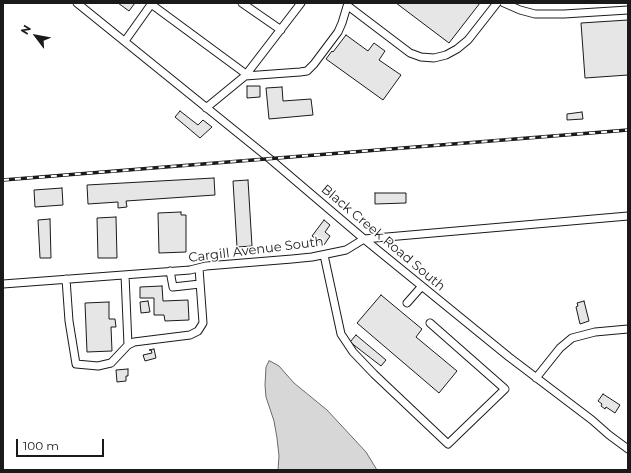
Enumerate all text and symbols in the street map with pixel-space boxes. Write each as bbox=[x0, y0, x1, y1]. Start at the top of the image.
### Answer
north arrow bbox=[16, 16, 56, 56]
text: N bbox=[18, 22, 34, 37]
street label: Black Creek Road South bbox=[318, 182, 448, 294]
street label: Cargill Avenue South bbox=[188, 234, 324, 266]
scale bar bbox=[18, 431, 106, 457]
text: 100 m bbox=[23, 438, 59, 453]

